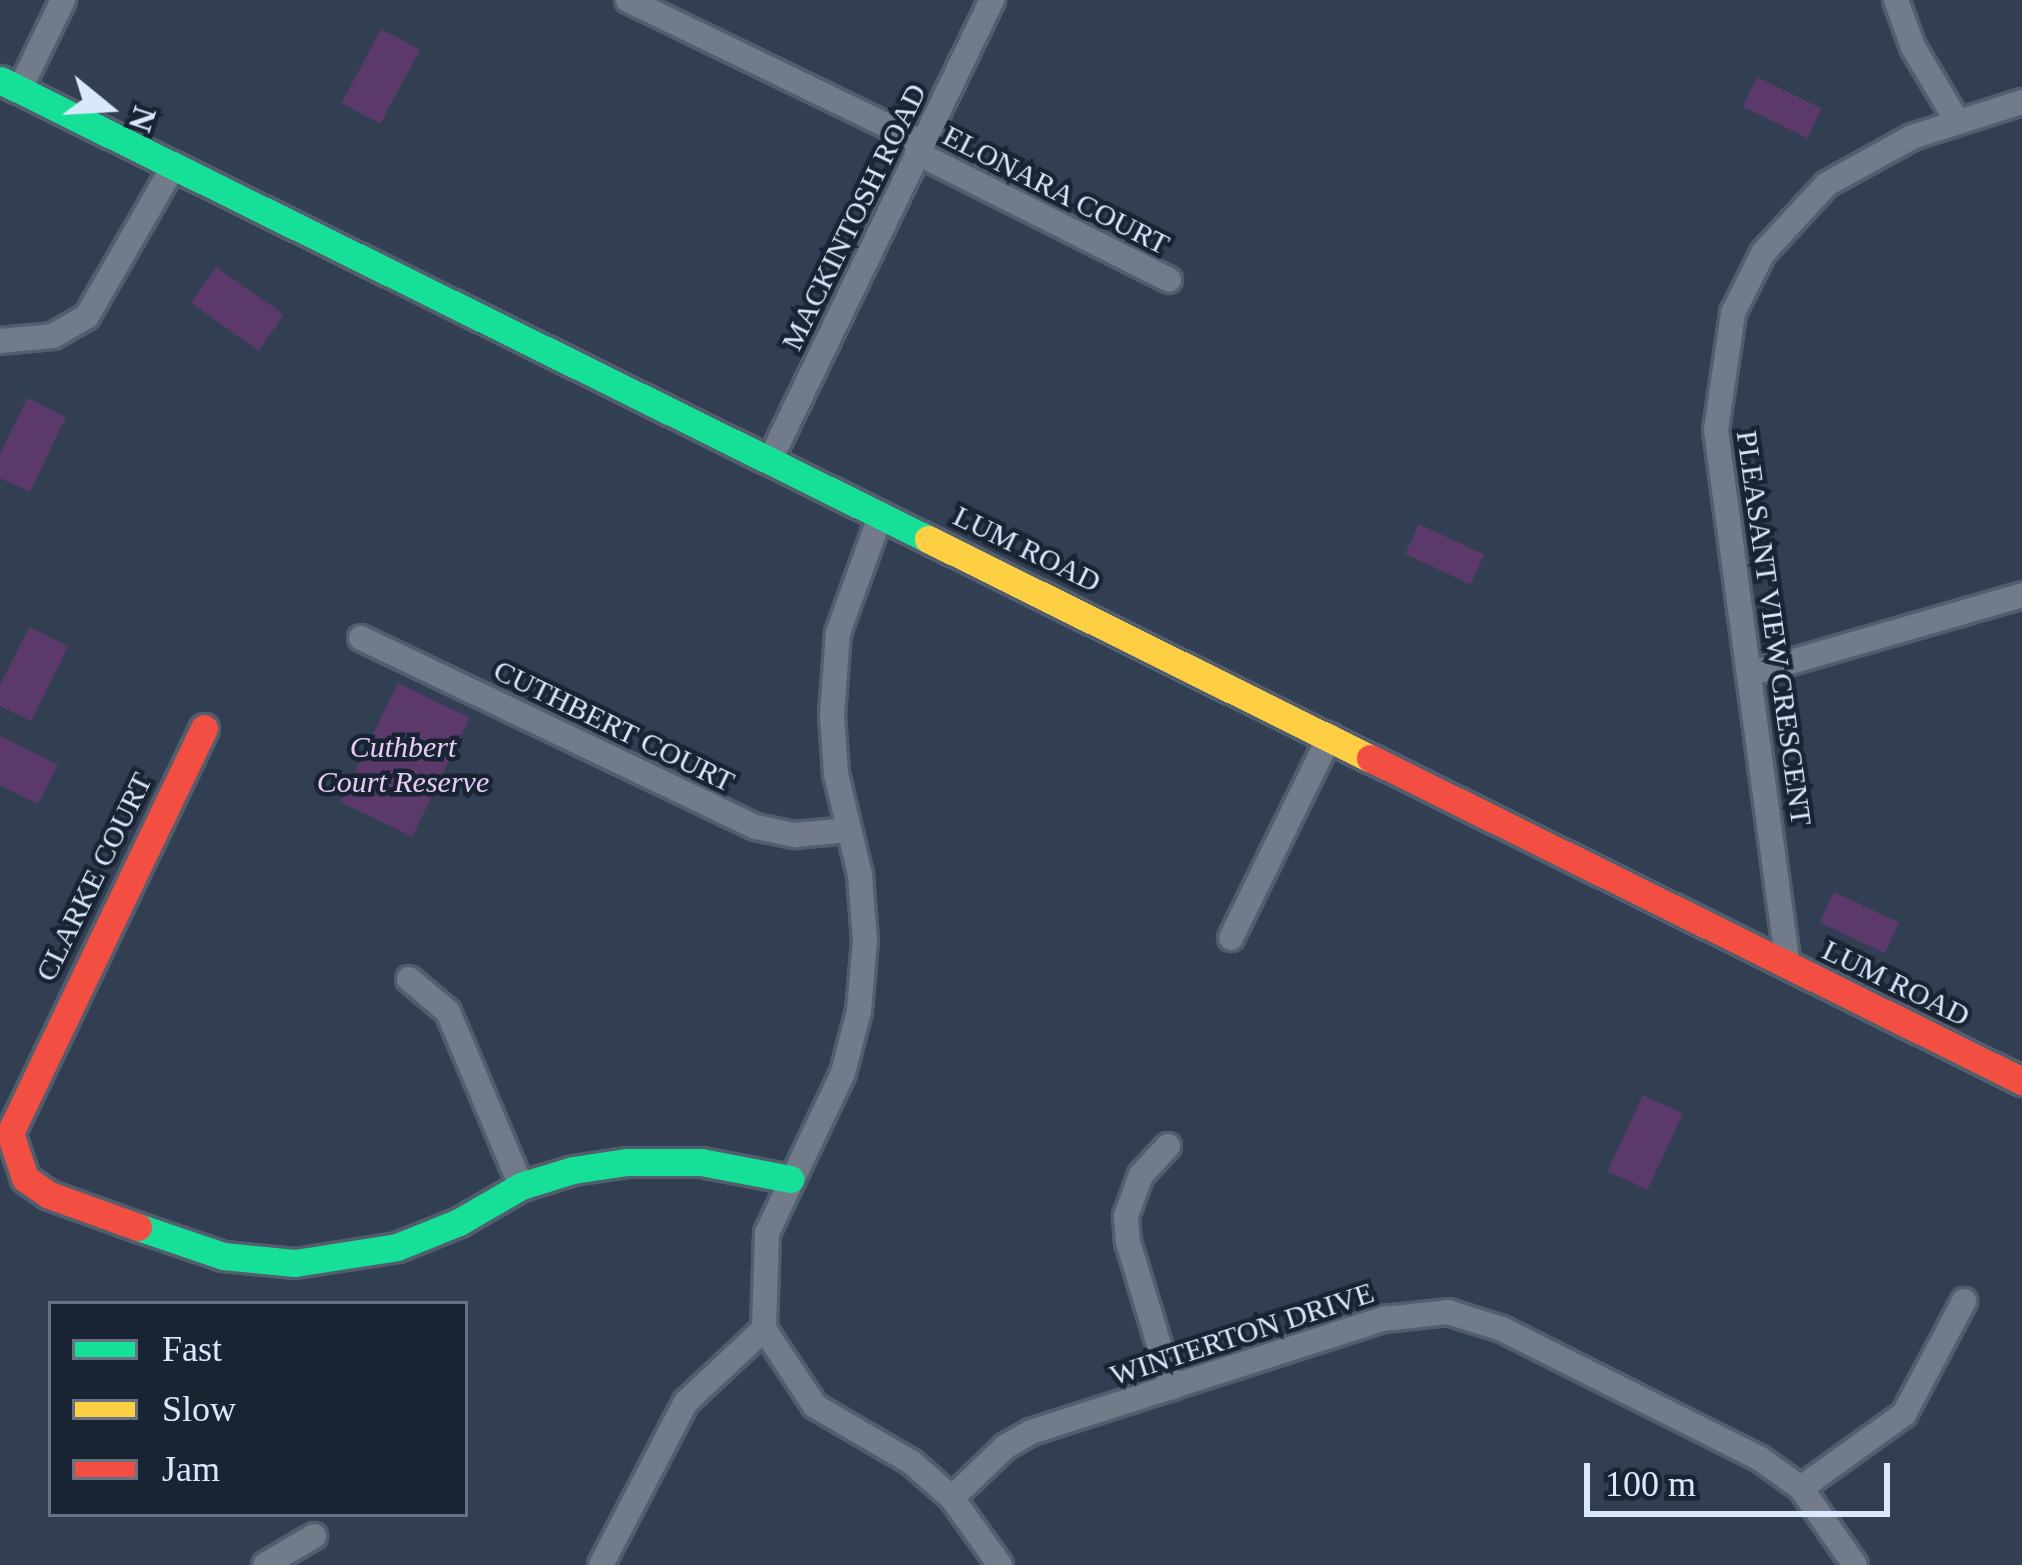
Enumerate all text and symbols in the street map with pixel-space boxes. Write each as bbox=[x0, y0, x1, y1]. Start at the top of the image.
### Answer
north arrow bbox=[48, 48, 168, 168]
street label: MACKINTOSH ROAD bbox=[774, 78, 934, 356]
text: N bbox=[121, 102, 163, 136]
street label: ELONARA COURT bbox=[936, 117, 1176, 263]
street label: PLEASANT VIEW CRESCENT bbox=[1728, 427, 1820, 829]
street label: LUM ROAD bbox=[948, 498, 1106, 600]
street label: CUTHBERT COURT bbox=[488, 652, 740, 800]
park label: Cuthbert Court Reserve bbox=[317, 729, 489, 800]
street label: CLARKE COURT bbox=[28, 767, 160, 987]
street label: LUM ROAD bbox=[1817, 932, 1975, 1034]
street label: WINTERTON DRIVE bbox=[1106, 1274, 1378, 1394]
legend bbox=[48, 1301, 468, 1517]
text: Fast bbox=[162, 1329, 222, 1369]
text: Slow bbox=[162, 1389, 236, 1429]
scale bar bbox=[1590, 1439, 1896, 1513]
text: Jam bbox=[162, 1449, 220, 1489]
text: 100 m bbox=[1605, 1464, 1696, 1504]

